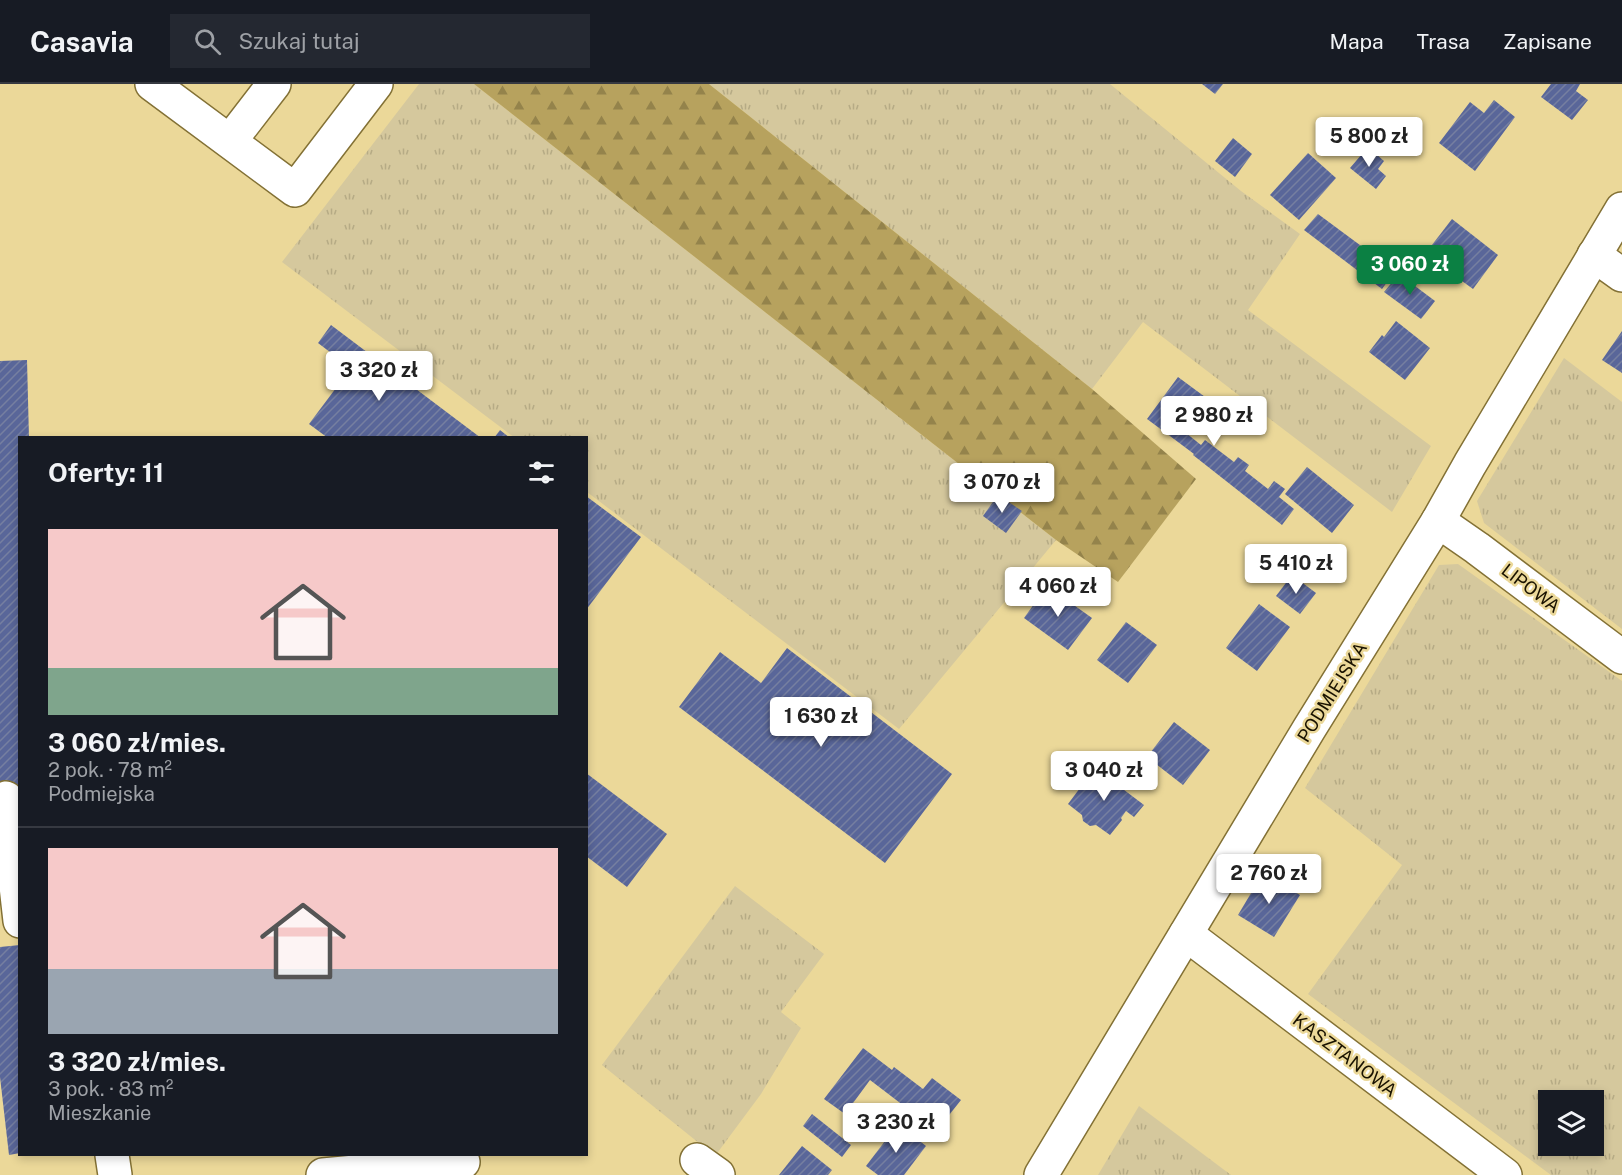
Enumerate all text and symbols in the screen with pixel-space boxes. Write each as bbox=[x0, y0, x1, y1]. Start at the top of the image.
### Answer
search box bbox=[170, 14, 590, 68]
text: Casavia bbox=[30, 25, 134, 58]
icon: search bbox=[191, 25, 224, 58]
text: Szukaj tutaj bbox=[239, 28, 360, 54]
text: Mapa bbox=[1329, 29, 1384, 54]
text: Trasa bbox=[1417, 29, 1470, 54]
text: Zapisane bbox=[1503, 29, 1592, 54]
pin: 5 800 zł bbox=[1307, 117, 1431, 168]
text: 5 800 zł bbox=[1330, 124, 1408, 148]
pin: 3 060 zł bbox=[1348, 245, 1472, 296]
text: 3 060 zł bbox=[1371, 252, 1449, 276]
pin: 3 320 zł bbox=[317, 351, 441, 402]
text: 3 320 zł bbox=[340, 358, 418, 382]
pin: 2 980 zł bbox=[1152, 396, 1276, 447]
text: 2 980 zł bbox=[1175, 403, 1253, 427]
icon: filters bbox=[525, 456, 558, 489]
text: Oferty: 11 bbox=[48, 457, 164, 488]
pin: 3 070 zł bbox=[940, 463, 1064, 514]
text: 3 070 zł bbox=[963, 470, 1041, 494]
pin: 5 410 zł bbox=[1234, 544, 1358, 595]
text: 5 410 zł bbox=[1259, 551, 1333, 575]
street label: LIPOWA bbox=[1498, 559, 1565, 617]
pin: 4 060 zł bbox=[996, 567, 1120, 618]
icon: home bbox=[249, 568, 357, 676]
text: 4 060 zł bbox=[1019, 574, 1097, 598]
street label: PODMIEJSKA bbox=[1293, 638, 1371, 746]
pin: 1 630 zł bbox=[759, 697, 883, 748]
text: 1 630 zł bbox=[784, 704, 858, 728]
text: 3 060 zł/mies. bbox=[48, 727, 226, 758]
pin: 3 040 zł bbox=[1042, 751, 1166, 802]
text: 2 pok. · 78 m² bbox=[48, 758, 172, 782]
text: 3 040 zł bbox=[1065, 758, 1143, 782]
text: Podmiejska bbox=[48, 782, 155, 806]
pin: 2 760 zł bbox=[1207, 854, 1331, 905]
text: 2 760 zł bbox=[1230, 861, 1308, 885]
icon: home bbox=[249, 887, 357, 995]
street label: KASZTANOWA bbox=[1289, 1009, 1401, 1101]
text: 3 320 zł/mies. bbox=[48, 1046, 226, 1077]
text: 3 pok. · 83 m² bbox=[48, 1077, 173, 1101]
map controls bbox=[1538, 1090, 1604, 1156]
button: layers bbox=[1538, 1090, 1604, 1156]
text: Mieszkanie bbox=[48, 1101, 151, 1125]
pin: 3 230 zł bbox=[834, 1103, 958, 1154]
text: 3 230 zł bbox=[857, 1110, 935, 1134]

